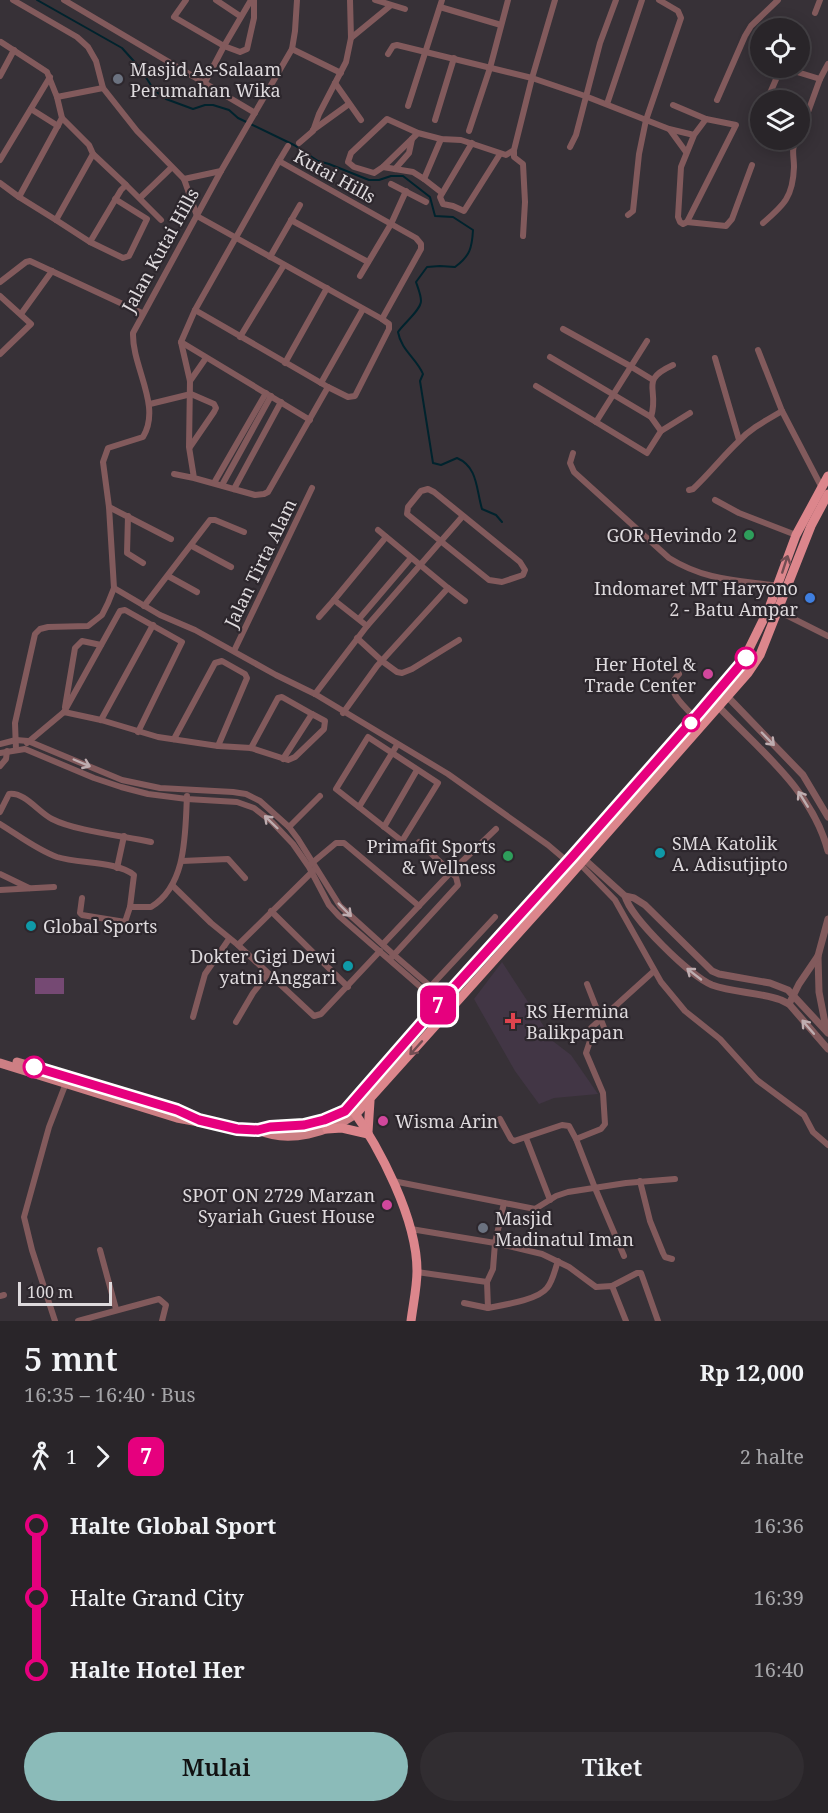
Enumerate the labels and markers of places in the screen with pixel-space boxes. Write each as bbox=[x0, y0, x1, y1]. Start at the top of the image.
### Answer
place label: Masjid As-Salaam Perumahan Wika bbox=[130, 57, 281, 102]
marker: Masjid As-Salaam Perumahan Wika bbox=[111, 72, 125, 86]
place label: GOR Hevindo 2 bbox=[606, 523, 737, 547]
marker: GOR Hevindo 2 bbox=[742, 528, 756, 542]
place label: Indomaret MT Haryono 2 - Batu Ampar bbox=[594, 576, 799, 621]
marker: Indomaret MT Haryono 2 - Batu Ampar bbox=[803, 591, 817, 605]
unlabelled marker bbox=[735, 647, 757, 669]
place label: Her Hotel & Trade Center bbox=[585, 652, 697, 697]
marker: Her Hotel & Trade Center bbox=[701, 667, 715, 681]
unlabelled marker bbox=[682, 714, 700, 732]
place label: SMA Katolik A. Adisutjipto bbox=[672, 831, 788, 876]
place label: Primafit Sports & Wellness bbox=[367, 834, 496, 879]
marker: SMA Katolik A. Adisutjipto bbox=[653, 846, 667, 860]
marker: Primafit Sports & Wellness bbox=[501, 849, 515, 863]
place label: Global Sports bbox=[43, 914, 157, 938]
marker: Global Sports bbox=[24, 919, 38, 933]
place label: Dokter Gigi Dewi yatni Anggari bbox=[190, 944, 336, 989]
marker: Dokter Gigi Dewi yatni Anggari bbox=[341, 959, 355, 973]
place label: RS Hermina Balikpapan bbox=[526, 999, 629, 1044]
marker: RS Hermina Balikpapan bbox=[504, 1012, 522, 1030]
unlabelled marker bbox=[23, 1056, 45, 1078]
place label: Wisma Arin bbox=[395, 1109, 498, 1133]
marker: Wisma Arin bbox=[376, 1114, 390, 1128]
place label: SPOT ON 2729 Marzan Syariah Guest House bbox=[182, 1183, 375, 1228]
marker: SPOT ON 2729 Marzan Syariah Guest House bbox=[380, 1198, 394, 1212]
place label: Masjid Madinatul Iman bbox=[495, 1206, 634, 1251]
marker: Masjid Madinatul Iman bbox=[476, 1221, 490, 1235]

